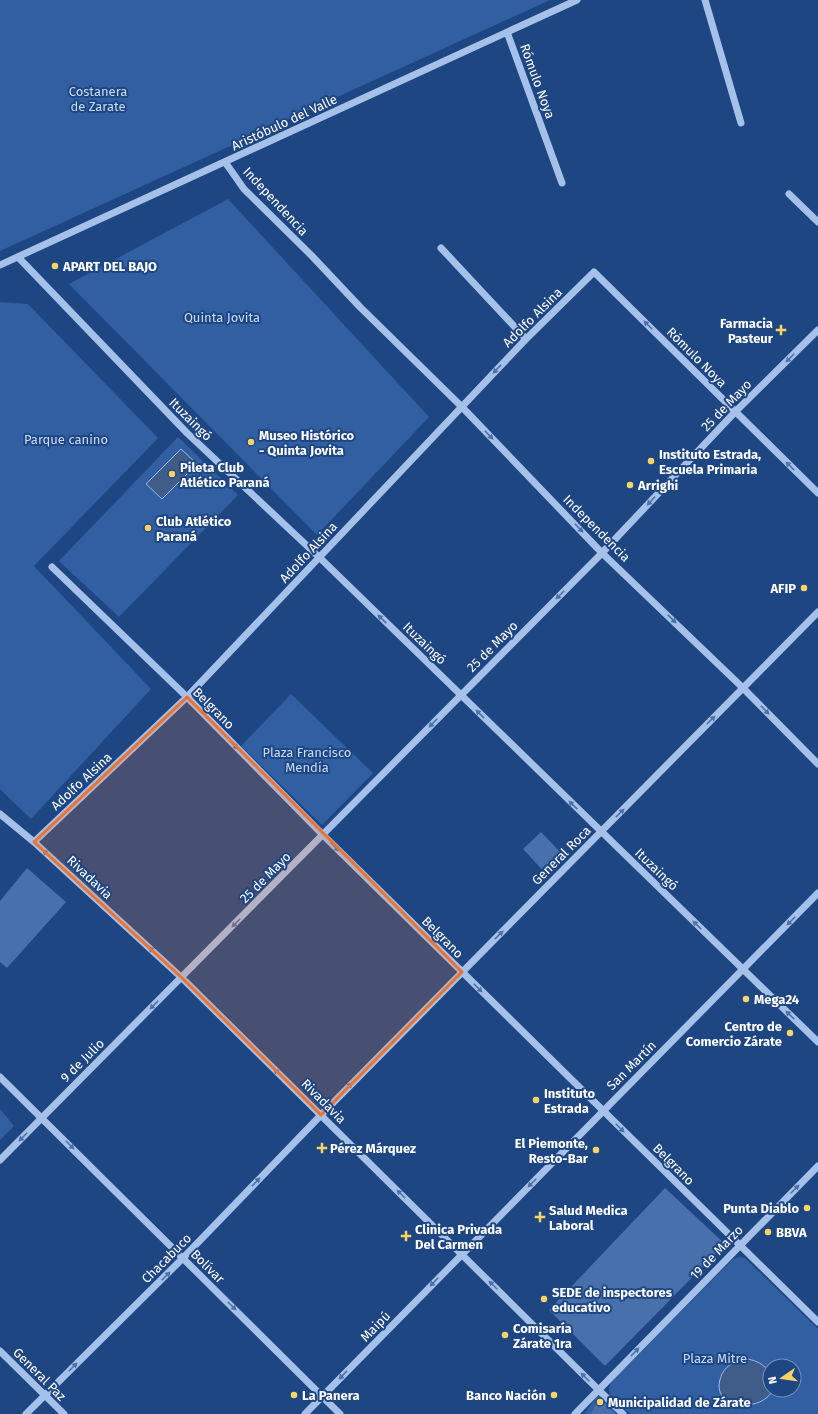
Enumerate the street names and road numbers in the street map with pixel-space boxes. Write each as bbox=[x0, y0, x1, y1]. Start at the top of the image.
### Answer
street label: Rómulo Noya bbox=[517, 42, 558, 121]
street label: Aristóbulo del Valle bbox=[229, 91, 339, 154]
street label: Independencia bbox=[240, 164, 311, 239]
street label: Adolfo Alsina bbox=[500, 285, 565, 350]
street label: Rómulo Noya bbox=[664, 324, 730, 390]
street label: 25 de Mayo bbox=[698, 377, 755, 434]
street label: Ituzaingó bbox=[166, 395, 215, 444]
street label: Independencia bbox=[560, 492, 633, 565]
street label: Adolfo Alsina bbox=[276, 519, 340, 586]
street label: 25 de Mayo bbox=[464, 618, 521, 675]
street label: Ituzaingó bbox=[400, 619, 449, 668]
street label: Belgrano bbox=[190, 685, 237, 732]
street label: Adolfo Alsina bbox=[48, 749, 115, 813]
street label: General Roca bbox=[529, 823, 594, 888]
street label: Ituzaingó bbox=[632, 845, 681, 894]
street label: 25 de Mayo bbox=[237, 849, 294, 906]
street label: Rivadavia bbox=[64, 853, 115, 902]
street label: Belgrano bbox=[419, 914, 466, 961]
street label: 9 de Julio bbox=[58, 1036, 107, 1085]
street label: San Martín bbox=[604, 1038, 659, 1093]
street label: Rivadavia bbox=[298, 1076, 349, 1127]
street label: Belgrano bbox=[650, 1141, 697, 1188]
street label: 19 de Marzo bbox=[687, 1222, 746, 1283]
street label: Chacabuco bbox=[138, 1230, 194, 1286]
street label: Bolívar bbox=[188, 1246, 228, 1286]
street label: Maipú bbox=[357, 1308, 393, 1345]
street label: General Paz bbox=[10, 1345, 69, 1404]

